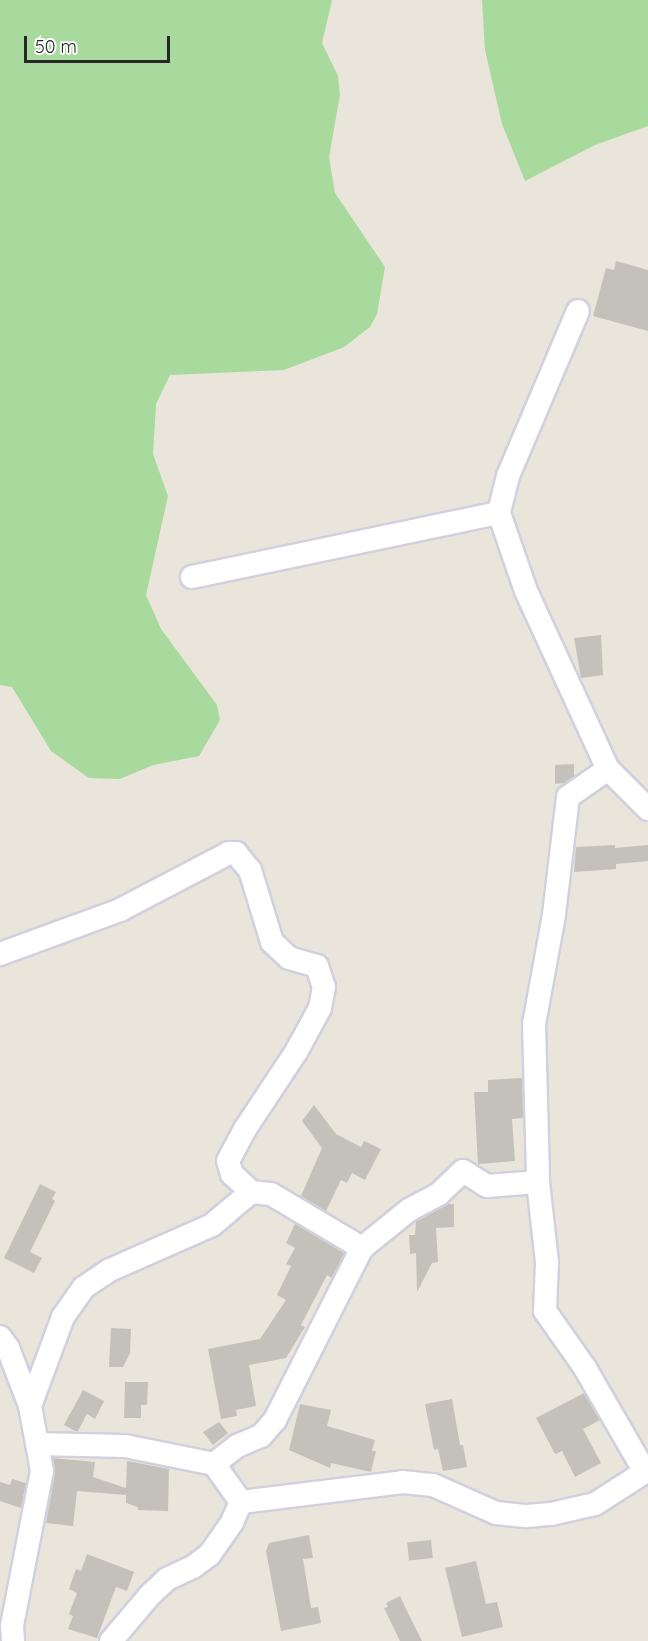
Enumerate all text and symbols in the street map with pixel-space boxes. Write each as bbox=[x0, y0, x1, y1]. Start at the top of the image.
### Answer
scale bar bbox=[27, 24, 172, 62]
text: 50 m bbox=[35, 35, 77, 58]

